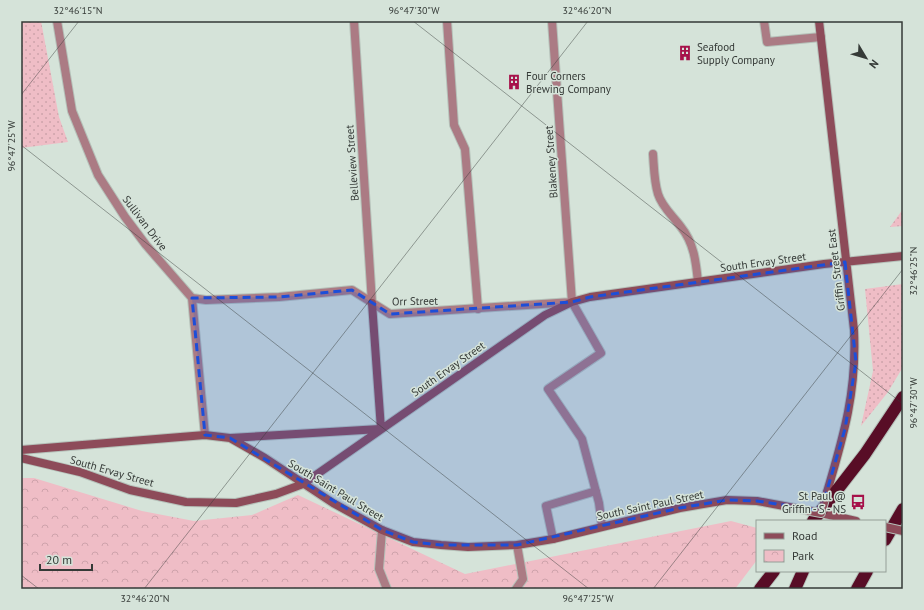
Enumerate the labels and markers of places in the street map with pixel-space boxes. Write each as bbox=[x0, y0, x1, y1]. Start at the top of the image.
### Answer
place label: Seafood Supply Company bbox=[697, 40, 776, 67]
building icon: Seafood Supply Company bbox=[676, 44, 694, 62]
place label: Four Corners Brewing Company bbox=[526, 69, 612, 96]
building icon: Four Corners Brewing Company bbox=[505, 73, 523, 91]
place label: St Paul @ Griffin - S - NS bbox=[782, 489, 846, 516]
bus stop icon: St Paul @ Griffin - S - NS bbox=[849, 493, 867, 511]

